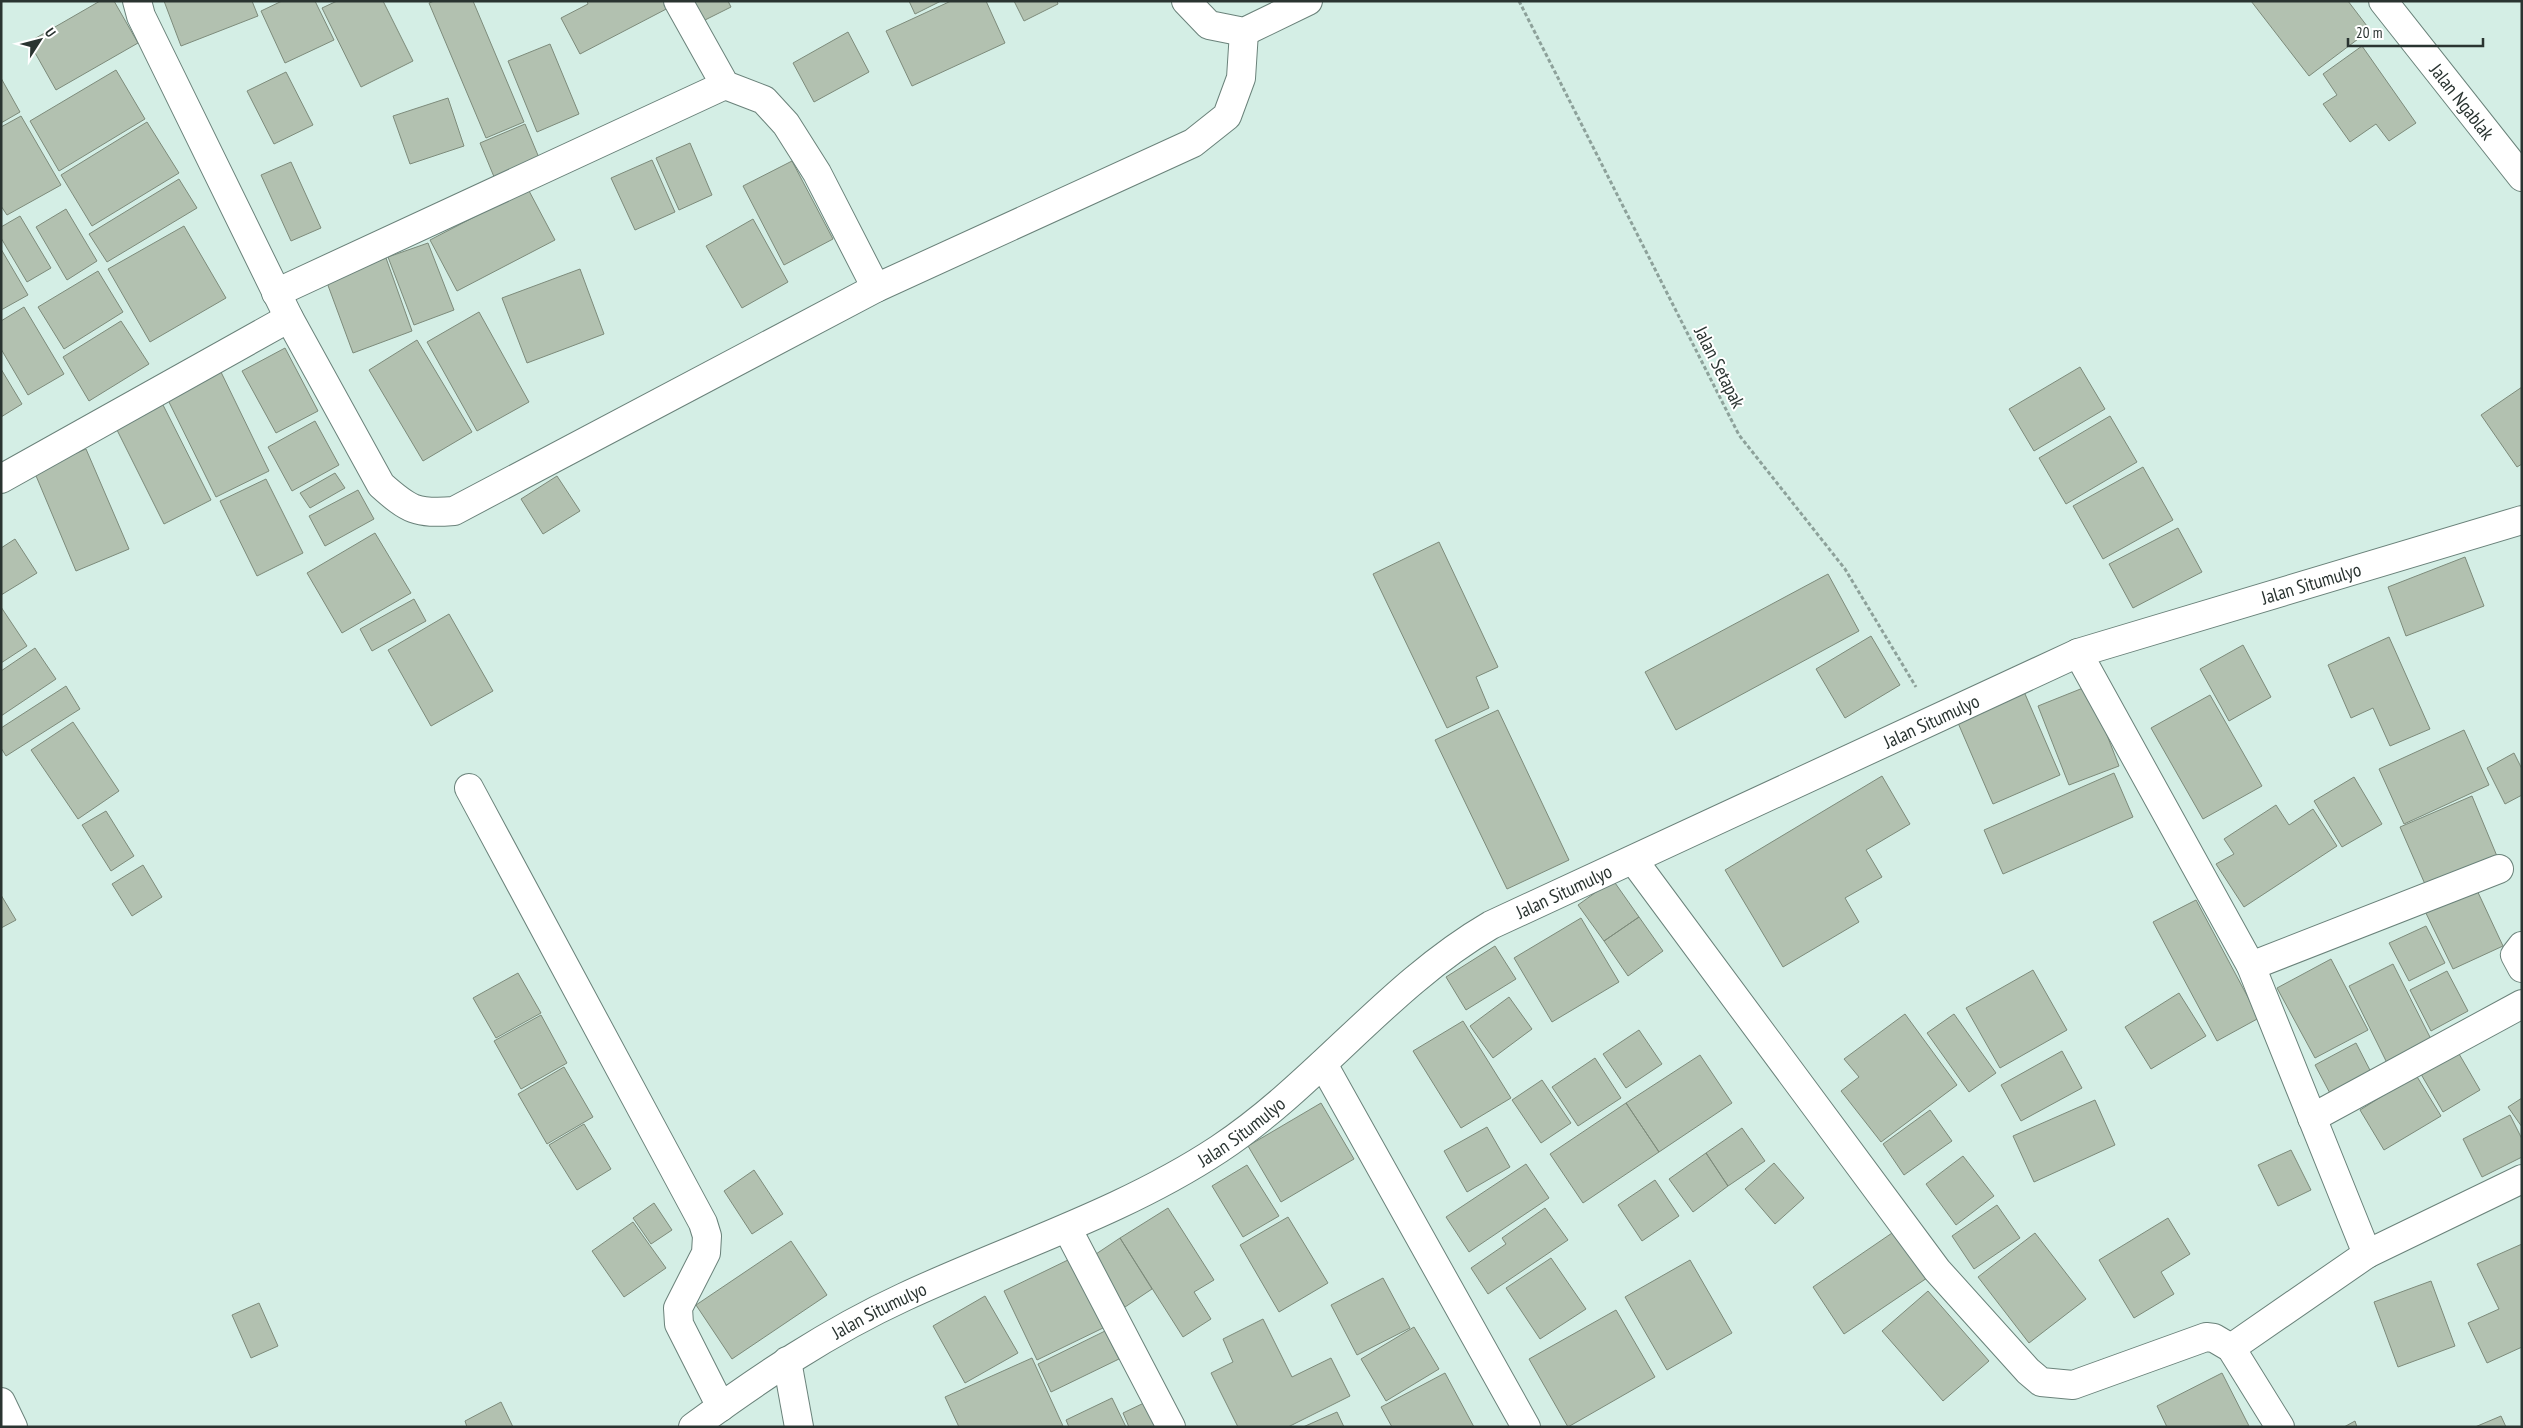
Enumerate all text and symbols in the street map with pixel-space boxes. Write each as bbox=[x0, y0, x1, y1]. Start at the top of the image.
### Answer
north arrow bbox=[15, 15, 65, 65]
scale bar bbox=[2348, 15, 2483, 47]
text: 20 m bbox=[2356, 23, 2382, 42]
text: U bbox=[41, 24, 60, 41]
street label: Jalan Ngablak bbox=[2424, 58, 2500, 145]
street label: Jalan Setapak bbox=[1689, 321, 1751, 412]
street label: Jalan Situmulyo bbox=[2257, 557, 2364, 610]
street label: Jalan Situmulyo bbox=[1879, 688, 1983, 754]
street label: Jalan Situmulyo bbox=[1511, 859, 1615, 924]
street label: Jalan Situmulyo bbox=[1192, 1091, 1290, 1172]
street label: Jalan Situmulyo bbox=[826, 1276, 930, 1345]

